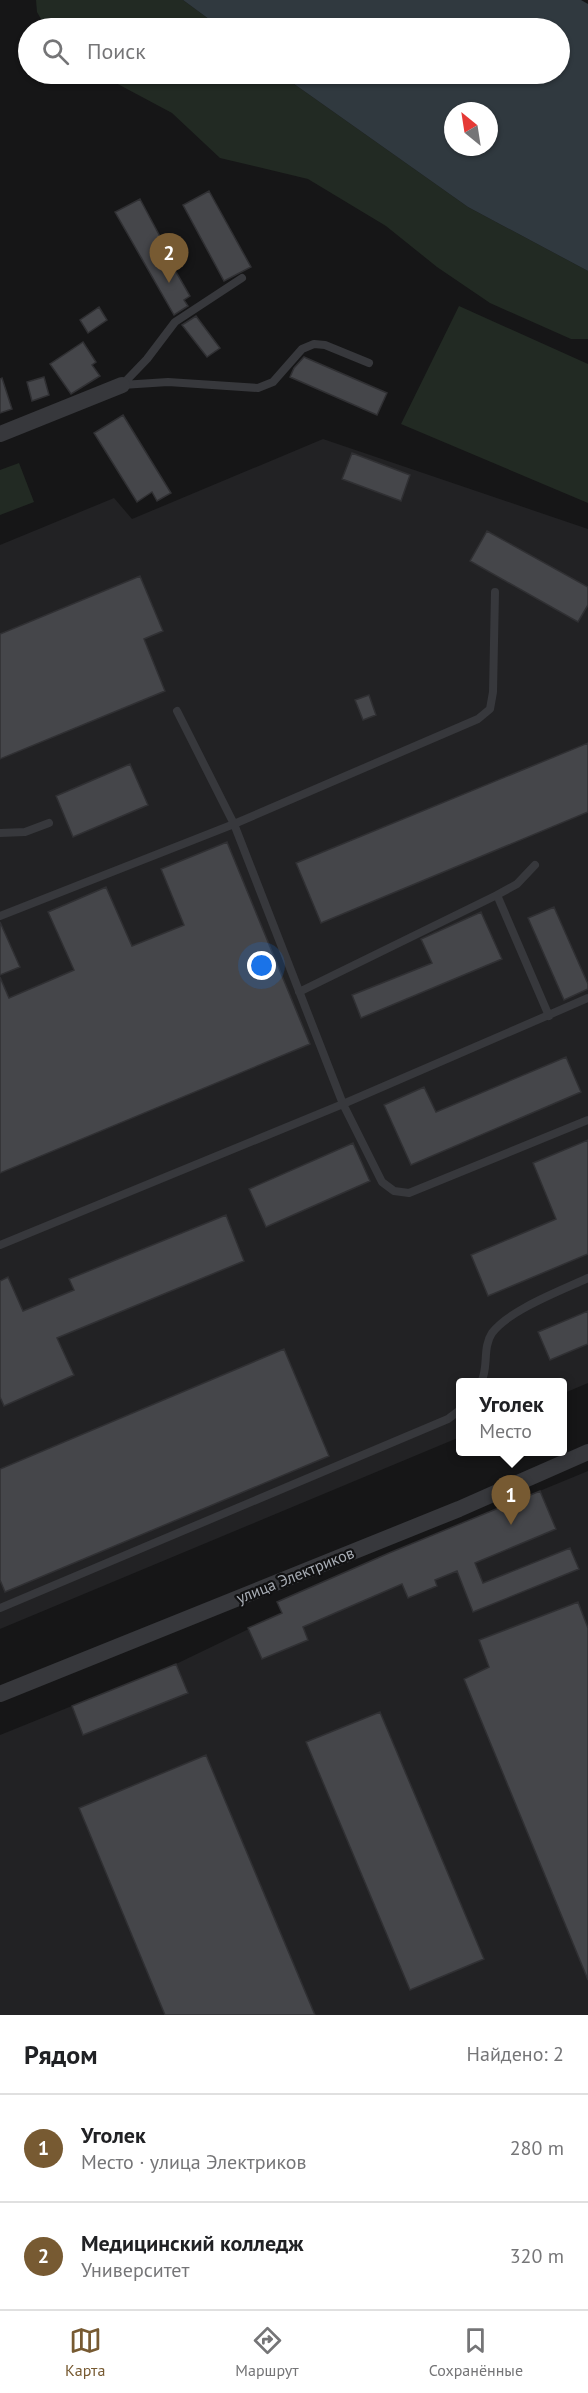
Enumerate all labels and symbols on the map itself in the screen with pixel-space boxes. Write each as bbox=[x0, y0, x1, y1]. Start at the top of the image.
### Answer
north arrow bbox=[444, 102, 498, 156]
pin: 2 bbox=[150, 234, 188, 283]
your location bbox=[247, 951, 276, 980]
pin: 1 bbox=[492, 1476, 530, 1525]
street label: улица Электриков bbox=[233, 1542, 357, 1608]

